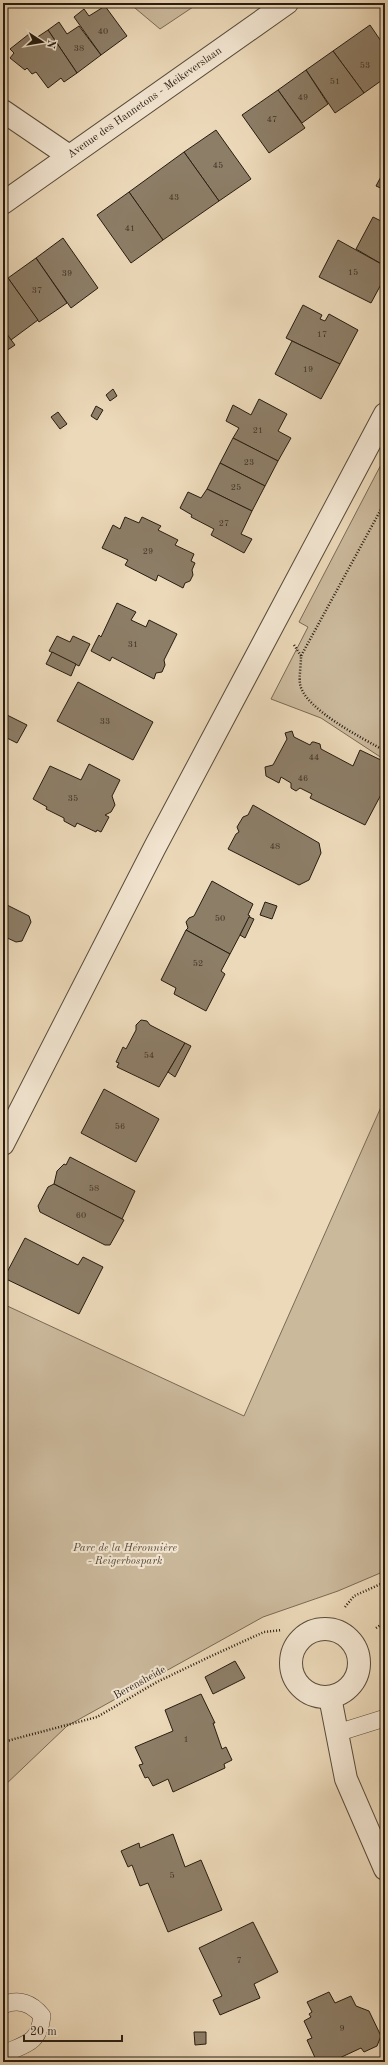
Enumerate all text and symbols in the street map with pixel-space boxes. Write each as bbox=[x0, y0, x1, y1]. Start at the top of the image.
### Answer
north arrow bbox=[22, 22, 62, 62]
house number: 40 bbox=[98, 27, 108, 36]
text: N bbox=[44, 39, 57, 50]
house number: 38 bbox=[74, 44, 84, 53]
street label: Avenue des Hannetons - Meikeverslaan bbox=[66, 45, 224, 161]
house number: 53 bbox=[360, 61, 370, 70]
house number: 51 bbox=[330, 77, 340, 86]
house number: 49 bbox=[298, 93, 308, 102]
house number: 47 bbox=[267, 115, 277, 124]
house number: 45 bbox=[213, 161, 223, 170]
house number: 43 bbox=[169, 193, 179, 202]
house number: 41 bbox=[125, 224, 135, 233]
house number: 15 bbox=[348, 268, 358, 277]
house number: 39 bbox=[62, 269, 72, 278]
house number: 37 bbox=[32, 286, 42, 295]
house number: 17 bbox=[317, 330, 327, 339]
house number: 19 bbox=[303, 365, 313, 374]
house number: 21 bbox=[253, 426, 263, 435]
house number: 23 bbox=[244, 458, 254, 467]
house number: 25 bbox=[231, 483, 241, 492]
house number: 27 bbox=[219, 519, 229, 528]
house number: 29 bbox=[143, 547, 153, 556]
house number: 31 bbox=[128, 640, 138, 649]
house number: 33 bbox=[100, 717, 110, 726]
house number: 44 bbox=[309, 753, 319, 762]
house number: 46 bbox=[298, 774, 308, 783]
house number: 35 bbox=[68, 794, 78, 803]
house number: 48 bbox=[270, 842, 280, 851]
house number: 50 bbox=[215, 914, 225, 923]
house number: 52 bbox=[193, 959, 203, 968]
house number: 54 bbox=[144, 1051, 154, 1060]
house number: 56 bbox=[115, 1122, 125, 1131]
house number: 58 bbox=[89, 1184, 99, 1193]
house number: 60 bbox=[76, 1211, 86, 1220]
park label: Parc de la Héronnière - Reigerbospark bbox=[72, 1543, 177, 1567]
street label: Berensheide bbox=[112, 1664, 168, 1702]
house number: 1 bbox=[183, 1735, 189, 1744]
house number: 5 bbox=[169, 1871, 175, 1880]
house number: 7 bbox=[236, 1956, 242, 1965]
scale bar bbox=[24, 2017, 122, 2043]
house number: 9 bbox=[339, 2024, 345, 2033]
text: 20 m bbox=[30, 2026, 57, 2038]

